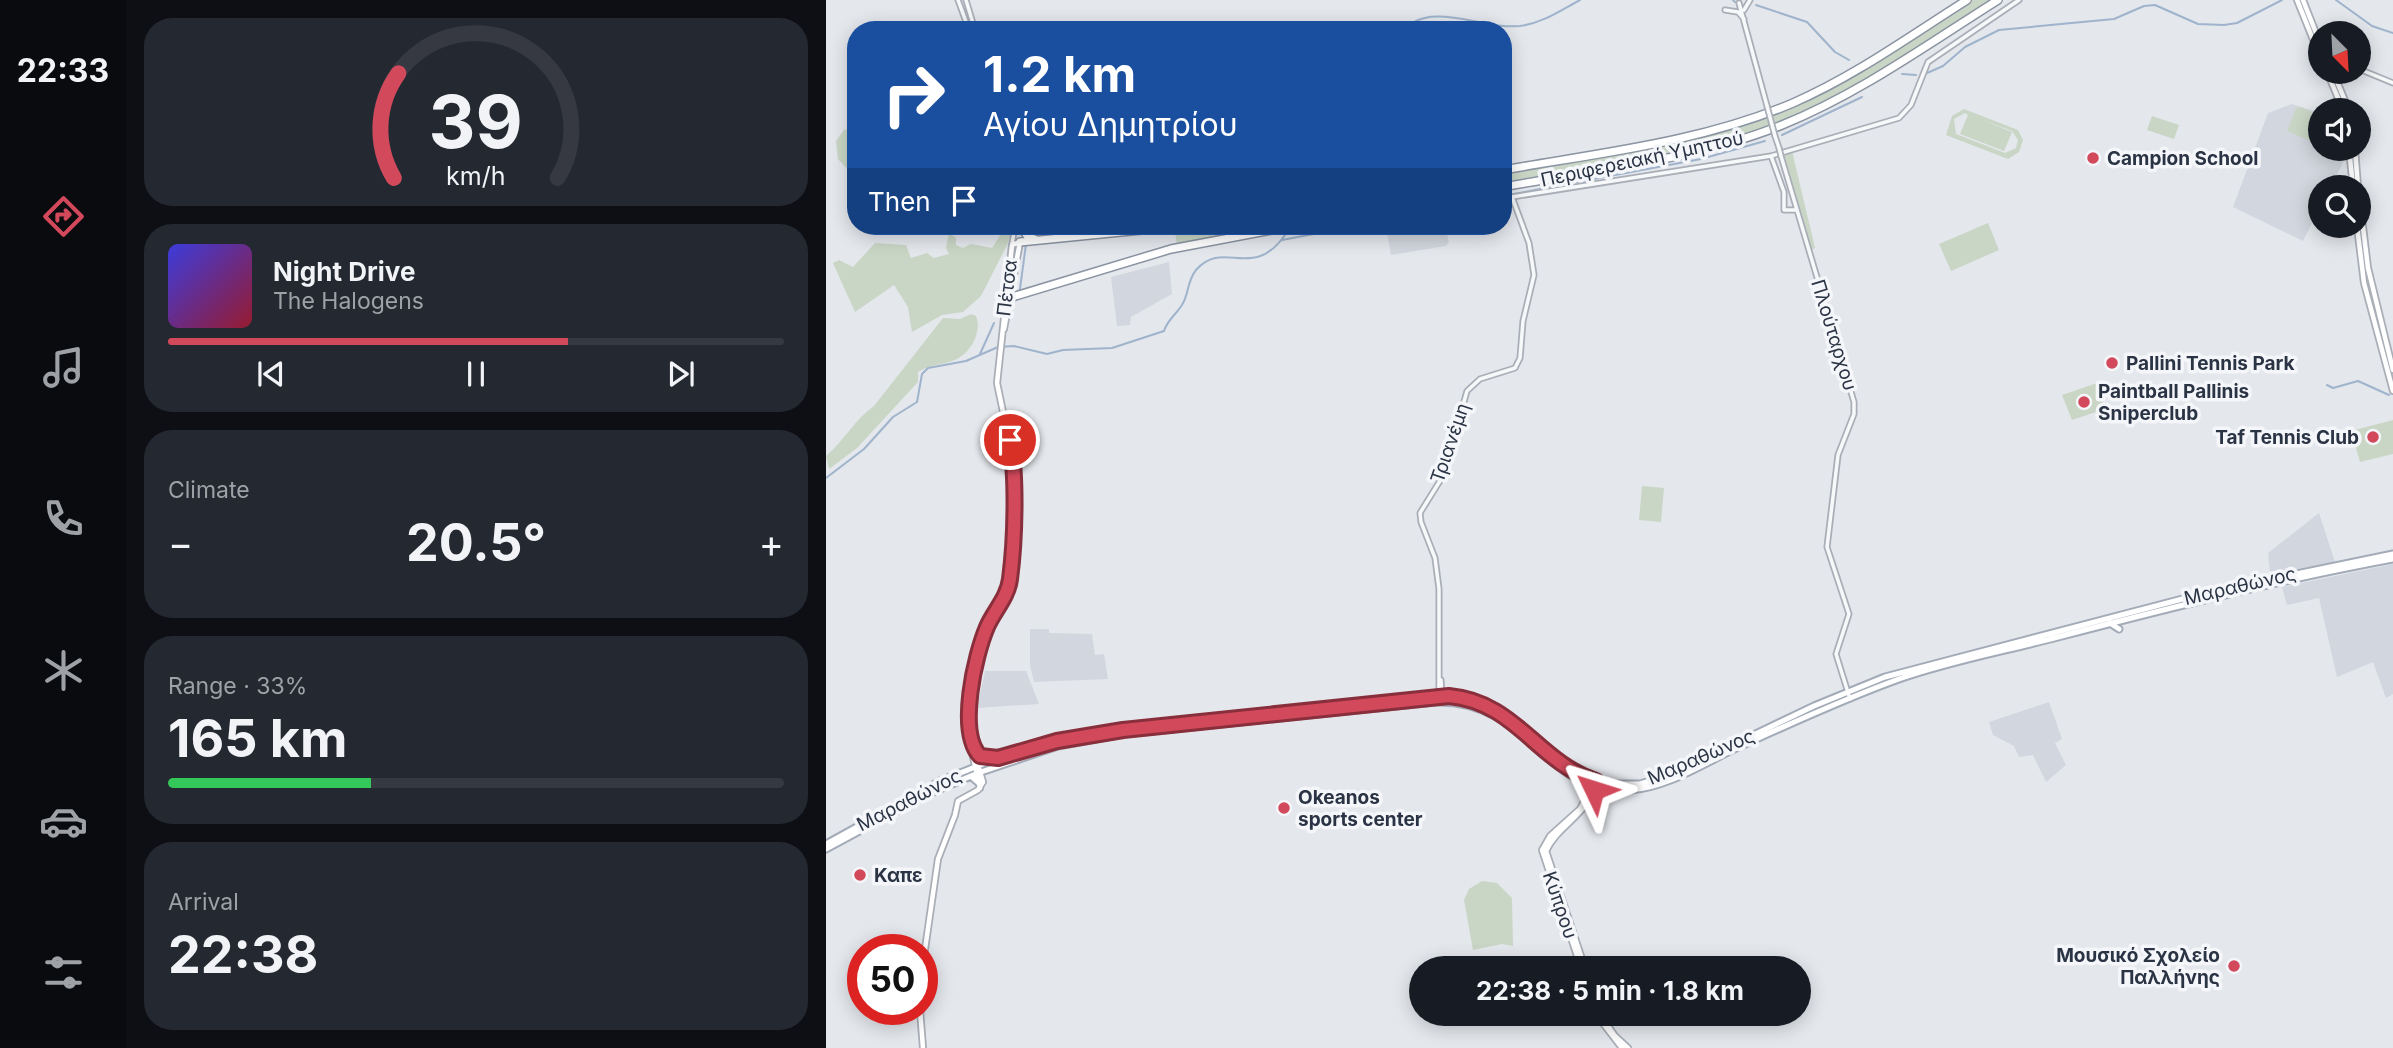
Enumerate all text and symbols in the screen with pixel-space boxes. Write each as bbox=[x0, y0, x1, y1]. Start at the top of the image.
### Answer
north arrow bbox=[2308, 21, 2371, 84]
map controls bbox=[2308, 21, 2371, 238]
text: 1.2 km bbox=[983, 45, 1136, 104]
icon: right bbox=[868, 49, 959, 140]
text: 22:33 bbox=[17, 51, 109, 90]
text: 39 bbox=[429, 77, 523, 166]
button: sound bbox=[2308, 98, 2371, 161]
text: Αγίου Δημητρίου bbox=[983, 105, 1238, 144]
street label: Περιφερειακή Υμηττού bbox=[1538, 126, 1746, 192]
place label: Campion School bbox=[2107, 147, 2258, 170]
marker: Campion School bbox=[2085, 150, 2101, 166]
text: km/h bbox=[446, 161, 506, 191]
button: search bbox=[2308, 175, 2371, 238]
icon: arrive bbox=[945, 182, 983, 220]
text: Then bbox=[868, 186, 931, 217]
icon: directions bbox=[39, 192, 88, 241]
text: Night Drive bbox=[273, 256, 415, 287]
street label: Πέτσα bbox=[992, 258, 1022, 318]
street label: Πλούταρχου bbox=[1806, 277, 1862, 393]
text: The Halogens bbox=[273, 287, 424, 315]
icon: music bbox=[39, 343, 88, 392]
place label: Pallini Tennis Park bbox=[2126, 352, 2295, 375]
icon: previous bbox=[252, 355, 290, 393]
icon: pause bbox=[457, 355, 495, 393]
icon: next bbox=[662, 355, 700, 393]
marker: Pallini Tennis Park bbox=[2104, 355, 2120, 371]
place label: Paintball Pallinis Sniperclub bbox=[2098, 380, 2249, 425]
marker: Paintball Pallinis Sniperclub bbox=[2076, 394, 2092, 410]
street label: Τριανέμη bbox=[1426, 400, 1474, 486]
pin bbox=[980, 410, 1040, 470]
icon: arrive bbox=[991, 421, 1029, 459]
place label: Taf Tennis Club bbox=[2215, 426, 2359, 449]
marker: Taf Tennis Club bbox=[2365, 429, 2381, 445]
text: Climate bbox=[168, 476, 250, 504]
icon: phone bbox=[39, 494, 88, 543]
text: 20.5° bbox=[406, 511, 546, 574]
text: − bbox=[168, 520, 193, 566]
text: + bbox=[759, 520, 784, 566]
street label: Μαραθώνος bbox=[2182, 562, 2298, 610]
icon: climate bbox=[39, 646, 88, 695]
text: Range · 33% bbox=[168, 672, 307, 700]
text: 165 km bbox=[168, 707, 347, 770]
street label: Μαραθώνος bbox=[1644, 724, 1758, 790]
position arrow bbox=[1557, 753, 1631, 827]
street label: Μαραθώνος bbox=[853, 764, 965, 836]
place label: Okeanos sports center bbox=[1298, 786, 1423, 831]
icon: car bbox=[39, 797, 88, 846]
marker: Okeanos sports center bbox=[1276, 800, 1292, 816]
place label: Καπε bbox=[874, 864, 923, 887]
marker: Καπε bbox=[852, 867, 868, 883]
street label: Κύπρου bbox=[1538, 868, 1582, 942]
text: Arrival bbox=[168, 888, 239, 916]
text: 22:38 bbox=[168, 923, 318, 986]
speed limit sign: 50 bbox=[847, 934, 938, 1025]
place label: Μουσικό Σχολείο Παλλήνης bbox=[2056, 944, 2220, 989]
icon: filters bbox=[39, 948, 88, 997]
marker: Μουσικό Σχολείο Παλλήνης bbox=[2226, 958, 2242, 974]
text: 22:38 · 5 min · 1.8 km bbox=[1476, 975, 1744, 1006]

